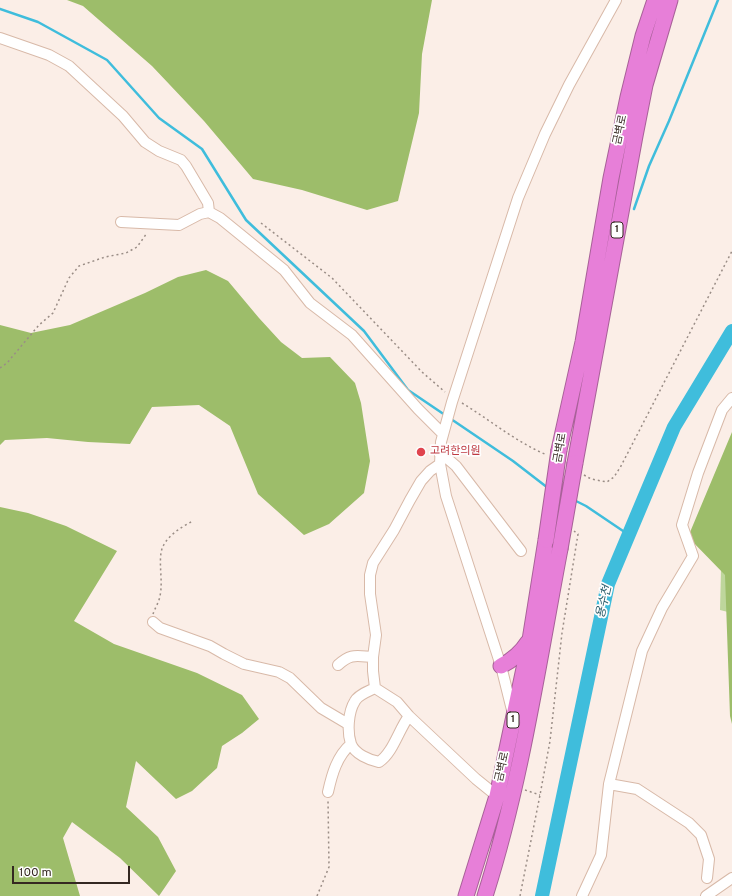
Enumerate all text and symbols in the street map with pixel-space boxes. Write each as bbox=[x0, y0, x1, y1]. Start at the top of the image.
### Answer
street label: 금벽로 bbox=[611, 114, 631, 146]
road number: 1 bbox=[611, 222, 623, 238]
street label: 금벽로 bbox=[552, 432, 570, 464]
place label: 고려한의원 bbox=[430, 445, 481, 459]
marker: 고려한의원 bbox=[415, 446, 427, 458]
water label: 용수천 bbox=[594, 584, 616, 620]
road number: 1 bbox=[507, 712, 519, 728]
street label: 금벽로 bbox=[493, 751, 513, 783]
scale bar bbox=[14, 858, 132, 884]
text: 100 m bbox=[19, 865, 52, 881]

